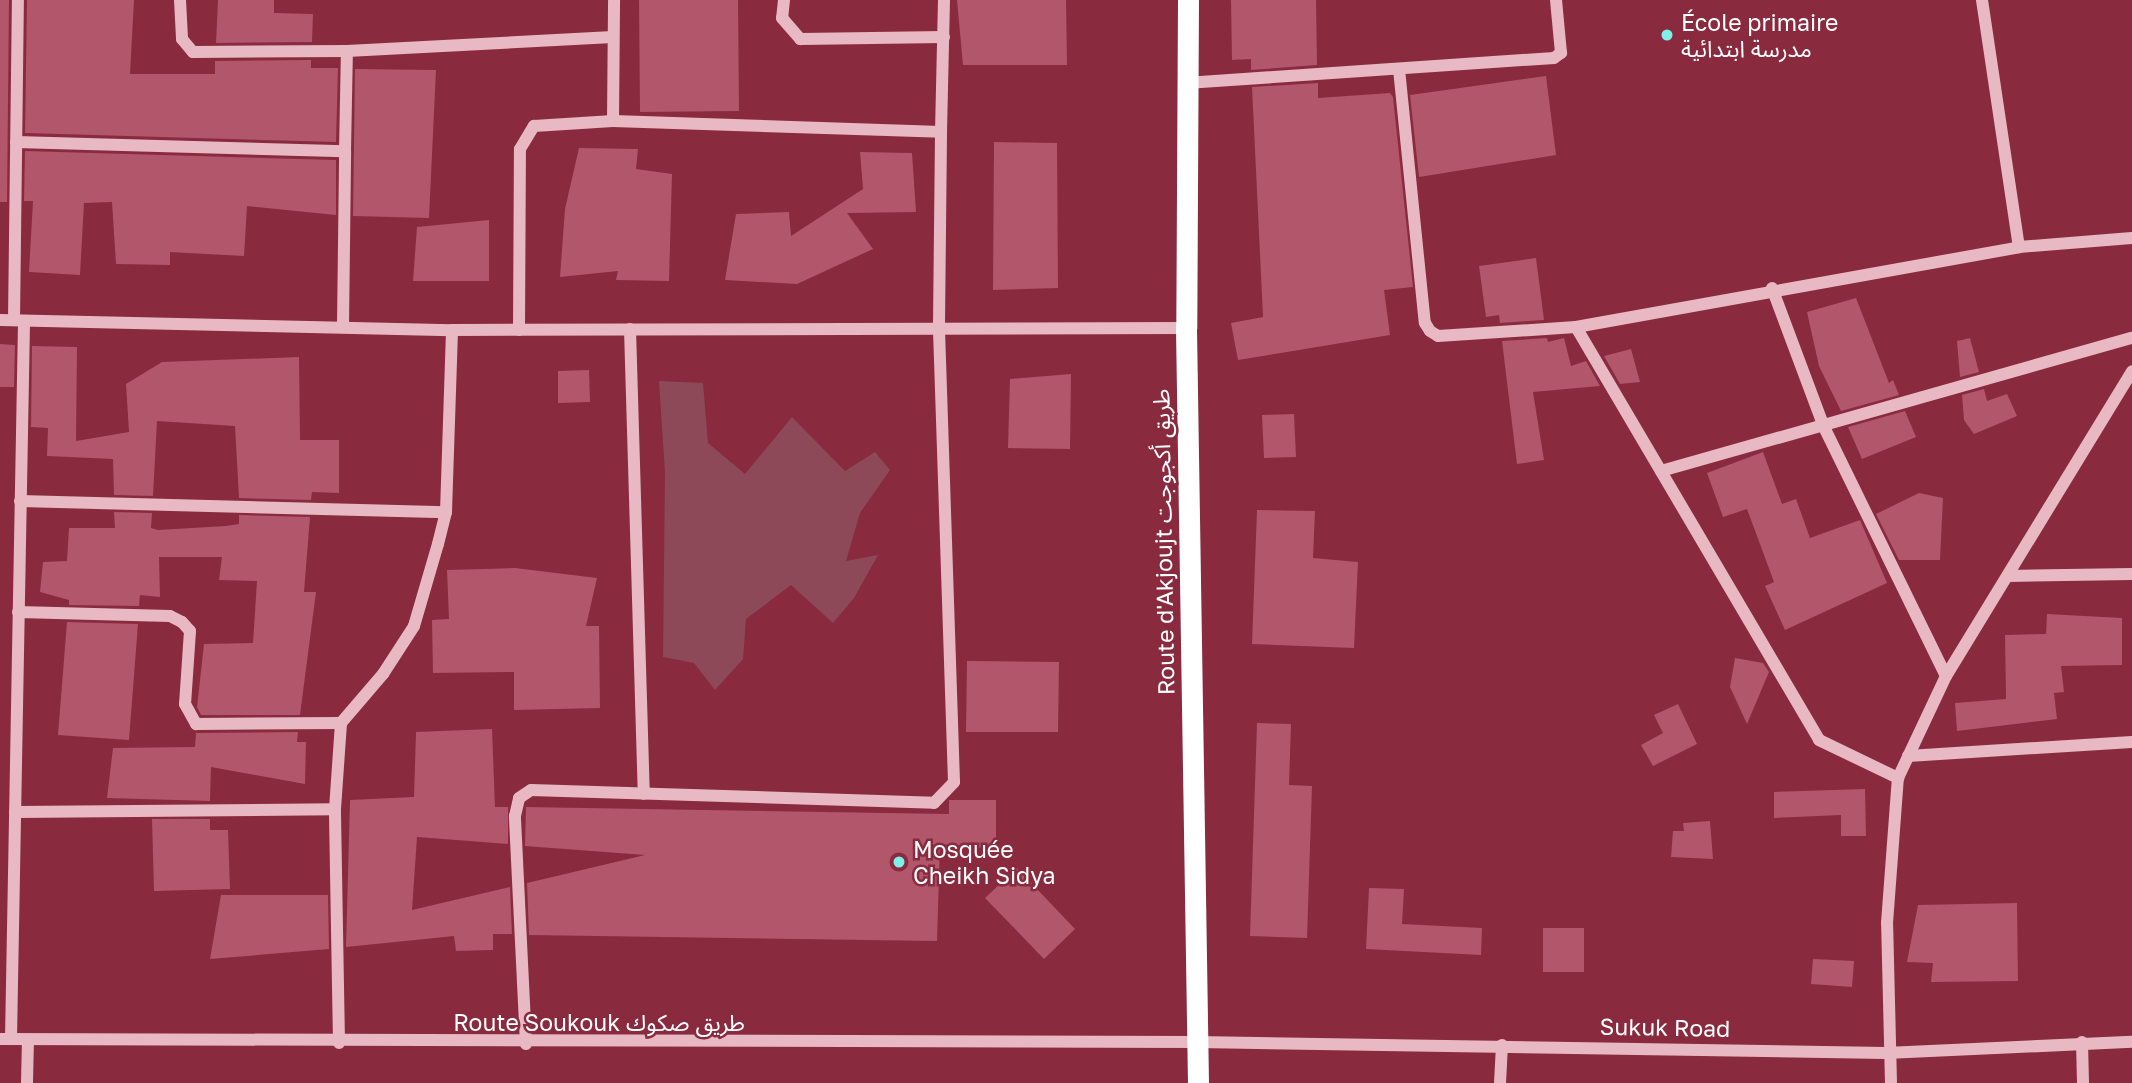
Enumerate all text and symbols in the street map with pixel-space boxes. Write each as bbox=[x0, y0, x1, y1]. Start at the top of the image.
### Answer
place label: École primaire مدرسة ابتدائية bbox=[1681, 8, 1838, 62]
marker: École primaire مدرسة ابتدائية bbox=[1659, 27, 1675, 43]
street label: Route d'Akjoujt طريق أكجوجت bbox=[1147, 389, 1179, 695]
place label: Mosquée Cheikh Sidya bbox=[913, 835, 1055, 889]
marker: Mosquée Cheikh Sidya bbox=[891, 854, 907, 870]
street label: Route Soukouk طريق صكوك bbox=[453, 1008, 745, 1036]
street label: Sukuk Road bbox=[1599, 1012, 1731, 1042]

